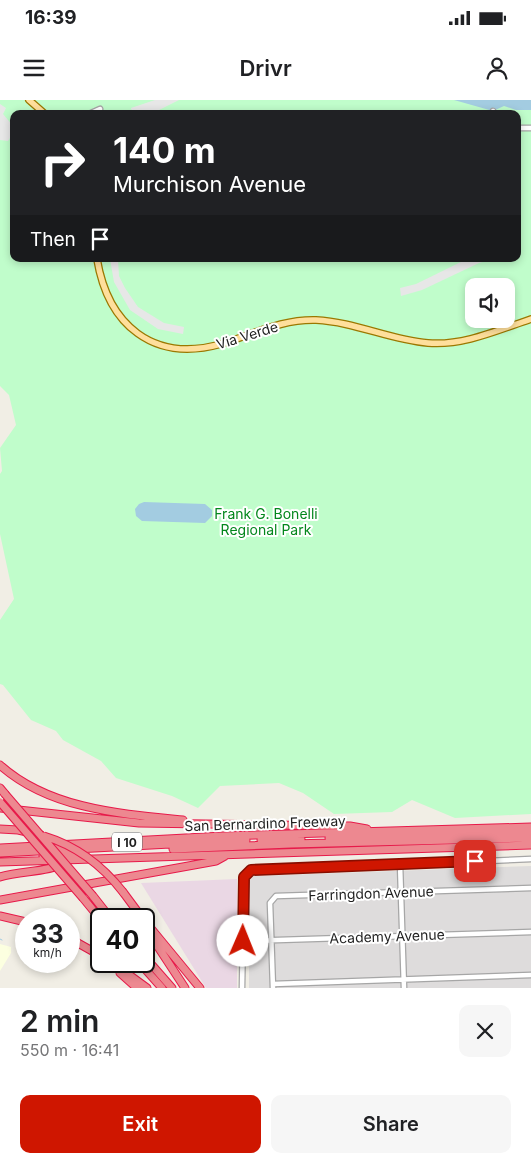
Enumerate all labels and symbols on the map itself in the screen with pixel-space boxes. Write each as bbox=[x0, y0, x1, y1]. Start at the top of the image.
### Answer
street label: Via Verde bbox=[214, 318, 280, 352]
park label: Frank G. Bonelli Regional Park bbox=[214, 505, 318, 538]
street label: San Bernardino Freeway bbox=[184, 812, 346, 834]
road number: I 10 bbox=[112, 832, 142, 852]
pin bbox=[454, 840, 496, 882]
street label: Farringdon Avenue bbox=[308, 882, 434, 904]
speed limit sign: 40 bbox=[90, 908, 155, 973]
position arrow bbox=[216, 914, 268, 966]
street label: Academy Avenue bbox=[329, 925, 445, 947]

